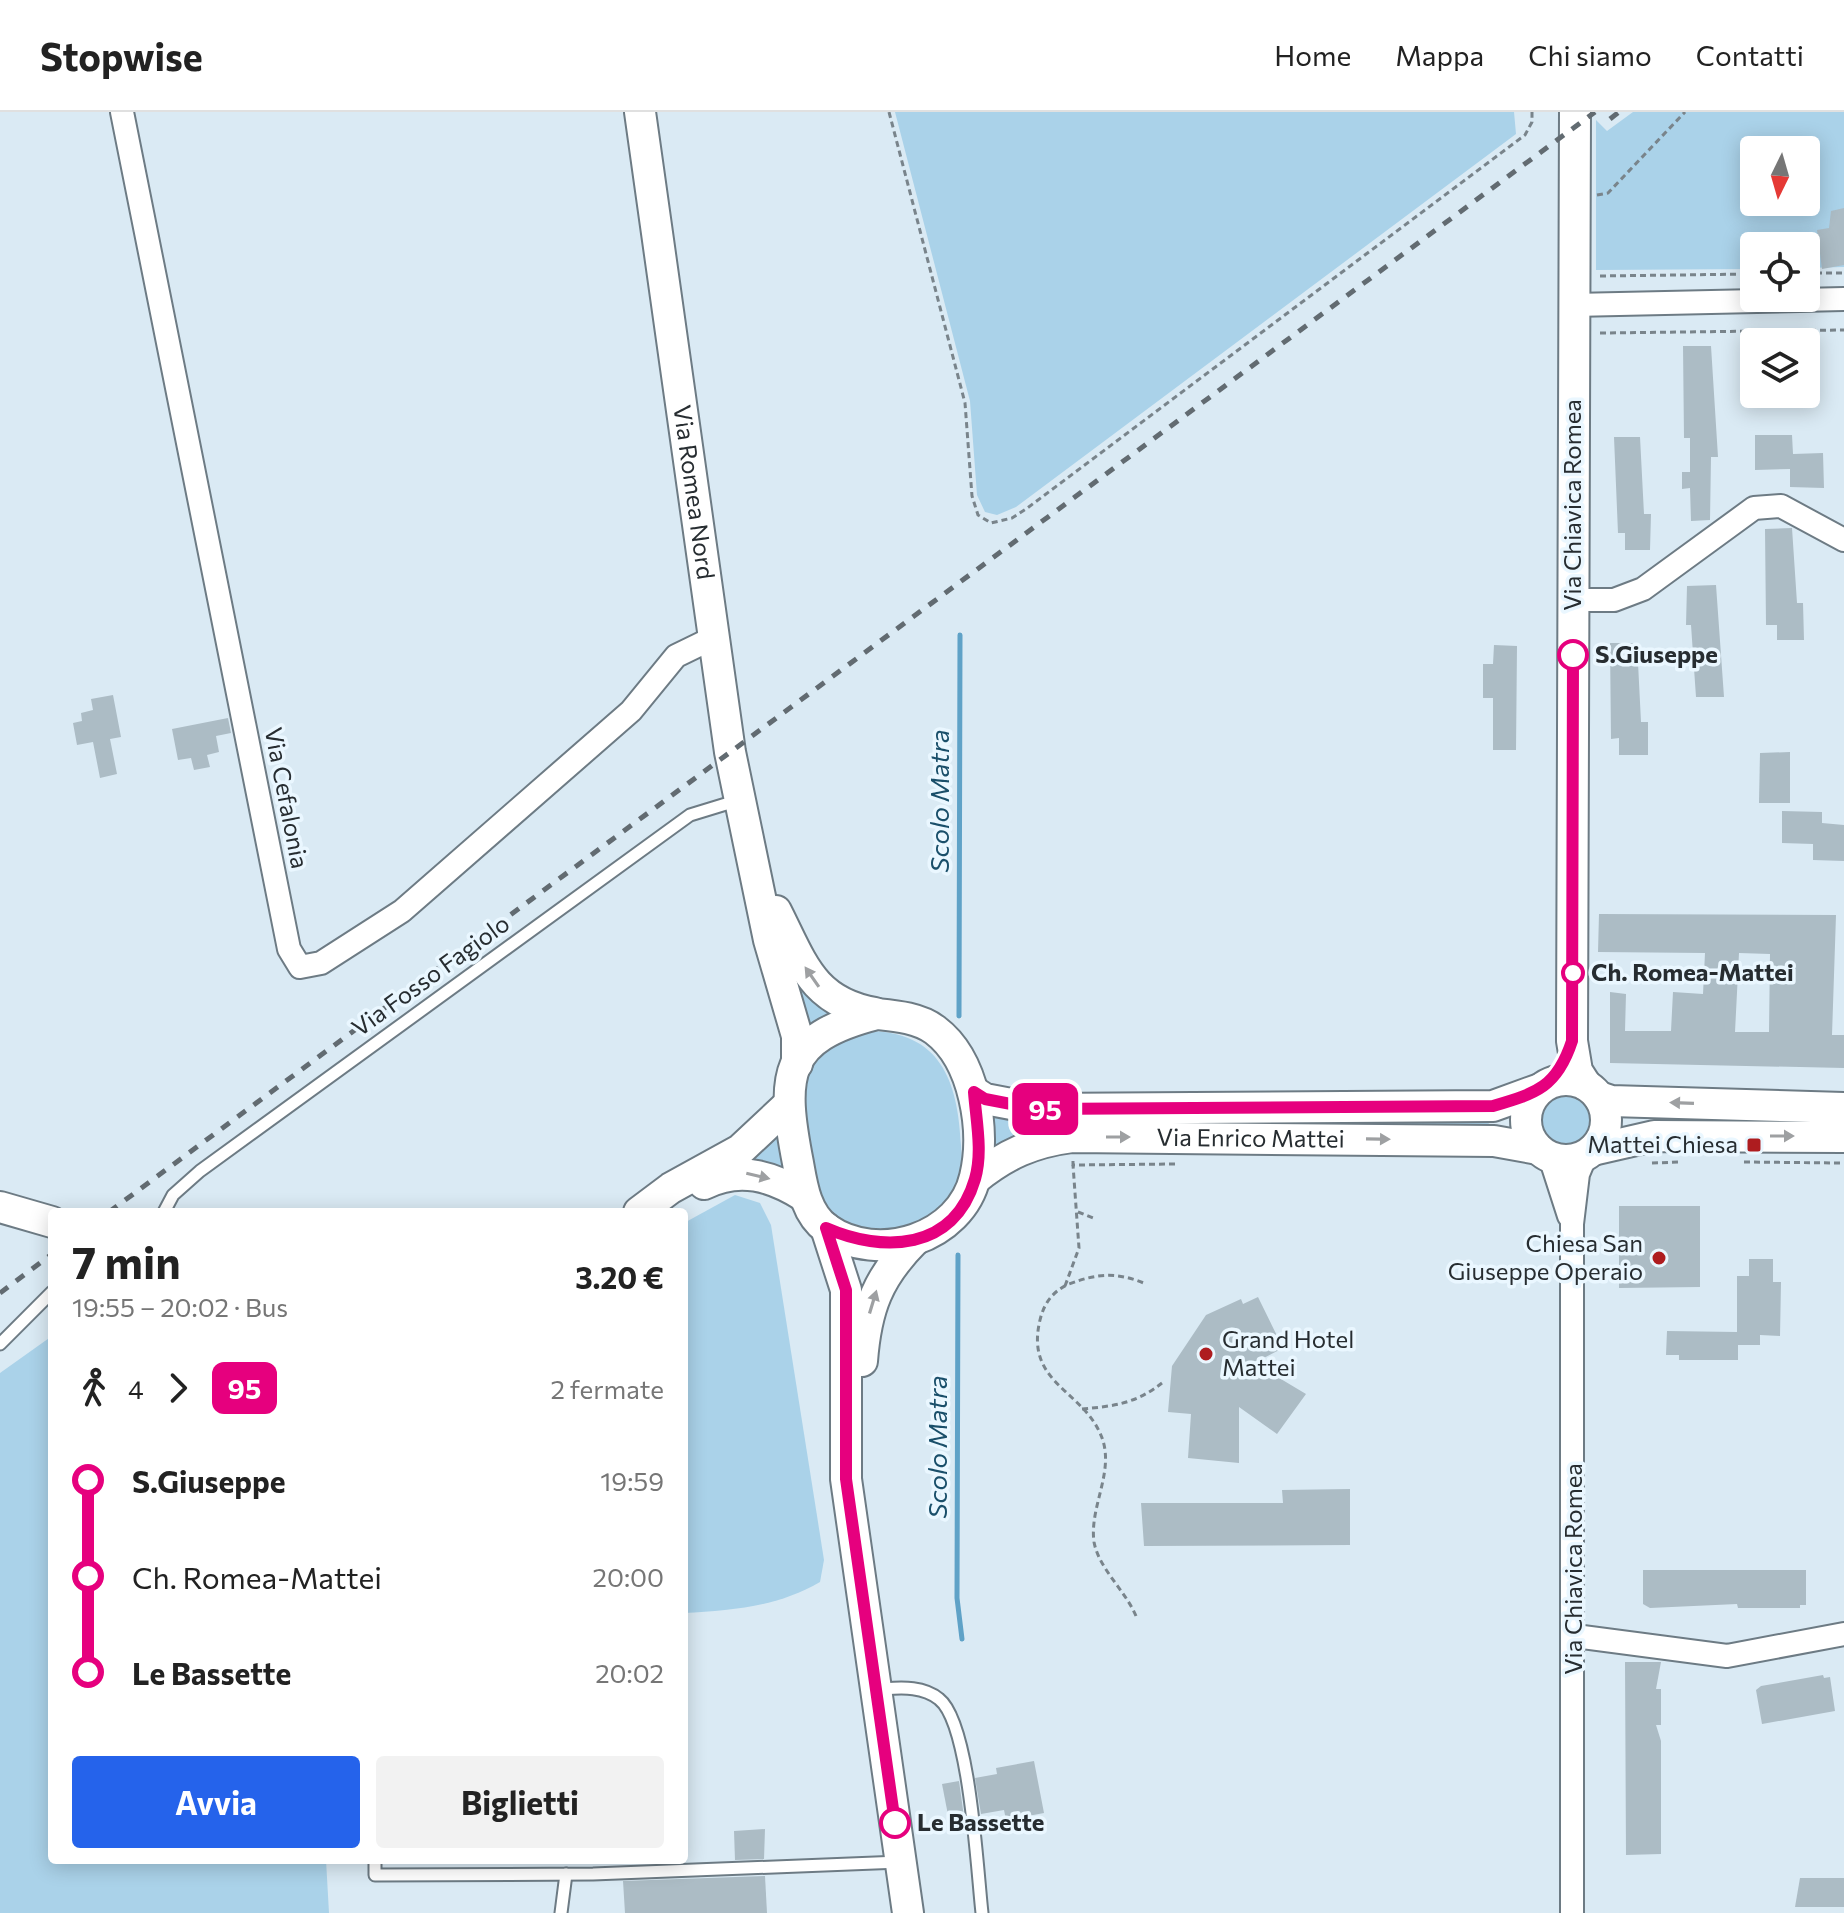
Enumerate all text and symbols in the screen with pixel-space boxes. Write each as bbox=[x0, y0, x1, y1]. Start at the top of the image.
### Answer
text: Stopwise bbox=[40, 32, 203, 79]
text: Home bbox=[1274, 38, 1351, 72]
text: Mappa bbox=[1395, 38, 1484, 72]
text: Chi siamo bbox=[1528, 38, 1652, 72]
text: Contatti bbox=[1696, 38, 1804, 72]
north arrow bbox=[1740, 136, 1820, 216]
map controls bbox=[1740, 136, 1820, 408]
button: locate bbox=[1740, 232, 1820, 312]
button: layers bbox=[1740, 328, 1820, 408]
street label: Via Chiavica Romea bbox=[1557, 399, 1586, 611]
street label: Via Romea Nord bbox=[668, 403, 722, 581]
place label: S.Giuseppe bbox=[1595, 639, 1718, 668]
marker: S.Giuseppe bbox=[1558, 640, 1588, 670]
street label: Via Cefalonia bbox=[260, 725, 315, 871]
water label: Scolo Matra bbox=[923, 729, 954, 873]
street label: Via Fosso Fagiolo bbox=[346, 908, 515, 1042]
place label: Ch. Romea-Mattei bbox=[1591, 957, 1794, 986]
marker: Ch. Romea-Mattei bbox=[1562, 962, 1584, 984]
one-way arrow bbox=[805, 967, 820, 988]
line badge: 95 bbox=[1009, 1083, 1081, 1135]
text: 95 bbox=[1028, 1092, 1062, 1126]
one-way arrow bbox=[1669, 1097, 1694, 1110]
street label: Via Enrico Mattei bbox=[1157, 1122, 1345, 1153]
place label: Mattei Chiesa bbox=[1587, 1129, 1738, 1158]
one-way arrow bbox=[1770, 1130, 1795, 1142]
one-way arrow bbox=[1106, 1131, 1131, 1144]
one-way arrow bbox=[1366, 1133, 1391, 1145]
marker: Mattei Chiesa bbox=[1745, 1136, 1763, 1154]
one-way arrow bbox=[745, 1171, 770, 1183]
place label: Chiesa San Giuseppe Operaio bbox=[1448, 1228, 1643, 1285]
text: 7 min bbox=[72, 1234, 181, 1288]
marker: Chiesa San Giuseppe Operaio bbox=[1650, 1249, 1668, 1267]
text: 3.20 € bbox=[575, 1258, 664, 1295]
one-way arrow bbox=[867, 1290, 880, 1314]
text: 19:55 – 20:02 · Bus bbox=[72, 1291, 288, 1322]
place label: Grand Hotel Mattei bbox=[1222, 1324, 1354, 1381]
marker: Grand Hotel Mattei bbox=[1197, 1345, 1215, 1363]
icon: walk bbox=[72, 1366, 116, 1410]
icon: forward bbox=[156, 1366, 200, 1410]
text: 95 bbox=[228, 1371, 261, 1405]
text: 4 bbox=[128, 1373, 144, 1404]
text: 2 fermate bbox=[550, 1373, 664, 1404]
water label: Scolo Matra bbox=[921, 1375, 952, 1519]
text: S.Giuseppe bbox=[132, 1462, 286, 1499]
street label: Via Chiavica Romea bbox=[1558, 1463, 1587, 1675]
text: 19:59 bbox=[600, 1465, 664, 1496]
text: Ch. Romea-Mattei bbox=[132, 1558, 382, 1595]
text: 20:00 bbox=[593, 1561, 664, 1592]
text: Le Bassette bbox=[132, 1654, 291, 1691]
text: 20:02 bbox=[595, 1657, 664, 1688]
button: Avvia bbox=[72, 1756, 360, 1848]
button: Biglietti bbox=[376, 1756, 664, 1848]
place label: Le Bassette bbox=[917, 1807, 1044, 1836]
marker: Le Bassette bbox=[880, 1808, 910, 1838]

